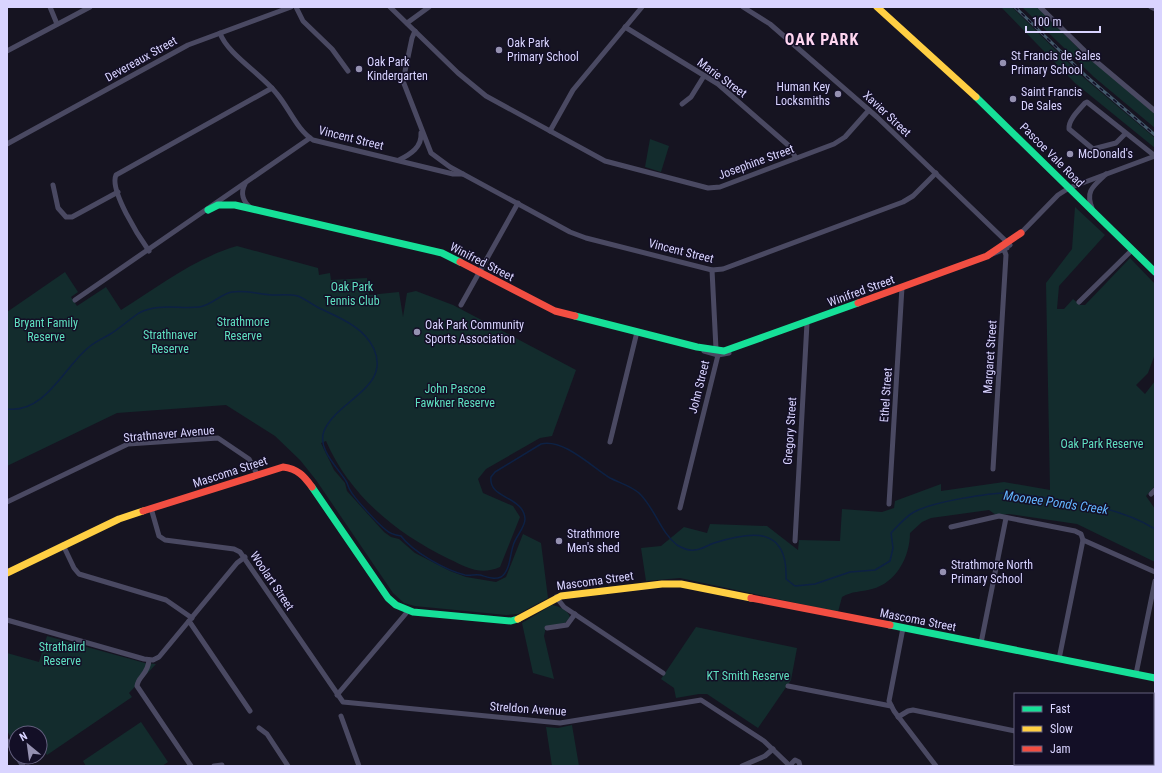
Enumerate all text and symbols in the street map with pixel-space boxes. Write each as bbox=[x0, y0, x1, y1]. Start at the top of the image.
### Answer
scale bar bbox=[1026, 8, 1100, 34]
text: 100 m bbox=[1032, 15, 1062, 29]
district label: OAK PARK bbox=[785, 30, 859, 49]
street label: Devereaux Street bbox=[103, 33, 180, 85]
place label: Oak Park Primary School bbox=[507, 36, 579, 64]
marker: Oak Park Primary School bbox=[494, 45, 504, 55]
place label: St Francis de Sales Primary School bbox=[1011, 49, 1101, 77]
place label: Oak Park Kindergarten bbox=[367, 55, 428, 83]
street label: Marie Street bbox=[695, 55, 750, 101]
marker: St Francis de Sales Primary School bbox=[998, 58, 1008, 68]
marker: Oak Park Kindergarten bbox=[354, 64, 364, 74]
place label: Human Key Locksmiths bbox=[775, 80, 830, 108]
place label: Saint Francis De Sales bbox=[1021, 85, 1082, 113]
street label: Xavier Street bbox=[860, 88, 914, 140]
marker: Human Key Locksmiths bbox=[833, 89, 843, 99]
marker: Saint Francis De Sales bbox=[1008, 94, 1018, 104]
street label: Pascoe Vale Road bbox=[1017, 120, 1087, 190]
street label: Vincent Street bbox=[317, 123, 385, 153]
street label: Josephine Street bbox=[716, 142, 796, 182]
place label: McDonald's bbox=[1078, 147, 1133, 161]
marker: McDonald's bbox=[1065, 149, 1075, 159]
street label: Vincent Street bbox=[647, 236, 715, 266]
street label: Winifred Street bbox=[448, 240, 517, 284]
street label: Winifred Street bbox=[826, 272, 897, 310]
park label: Oak Park Tennis Club bbox=[324, 280, 380, 308]
park label: Strathmore Reserve bbox=[217, 315, 270, 343]
park label: Bryant Family Reserve bbox=[14, 316, 78, 344]
place label: Oak Park Community Sports Association bbox=[425, 318, 524, 346]
street label: Margaret Street bbox=[980, 319, 1000, 394]
marker: Oak Park Community Sports Association bbox=[412, 327, 422, 337]
park label: Strathnaver Reserve bbox=[143, 328, 197, 356]
street label: John Street bbox=[686, 359, 712, 415]
street label: Ethel Street bbox=[877, 367, 895, 423]
park label: John Pascoe Fawkner Reserve bbox=[415, 382, 495, 410]
street label: Gregory Street bbox=[781, 396, 799, 465]
street label: Strathnaver Avenue bbox=[123, 423, 216, 445]
park label: Oak Park Reserve bbox=[1061, 437, 1144, 451]
street label: Mascoma Street bbox=[191, 453, 269, 491]
water label: Moonee Ponds Creek bbox=[1003, 488, 1110, 517]
place label: Strathmore Men's shed bbox=[567, 527, 620, 555]
marker: Strathmore Men's shed bbox=[554, 536, 564, 546]
street label: Woolart Street bbox=[247, 549, 297, 613]
place label: Strathmore North Primary School bbox=[951, 558, 1033, 586]
marker: Strathmore North Primary School bbox=[938, 567, 948, 577]
street label: Mascoma Street bbox=[556, 569, 635, 593]
street label: Mascoma Street bbox=[879, 606, 958, 634]
park label: Strathaird Reserve bbox=[39, 640, 85, 668]
park label: KT Smith Reserve bbox=[707, 669, 790, 683]
legend bbox=[1014, 693, 1154, 765]
street label: Streldon Avenue bbox=[489, 699, 567, 719]
text: Fast bbox=[1050, 702, 1071, 716]
text: Slow bbox=[1050, 722, 1073, 736]
north arrow bbox=[8, 725, 48, 765]
text: N bbox=[17, 729, 30, 744]
text: Jam bbox=[1050, 742, 1071, 756]

